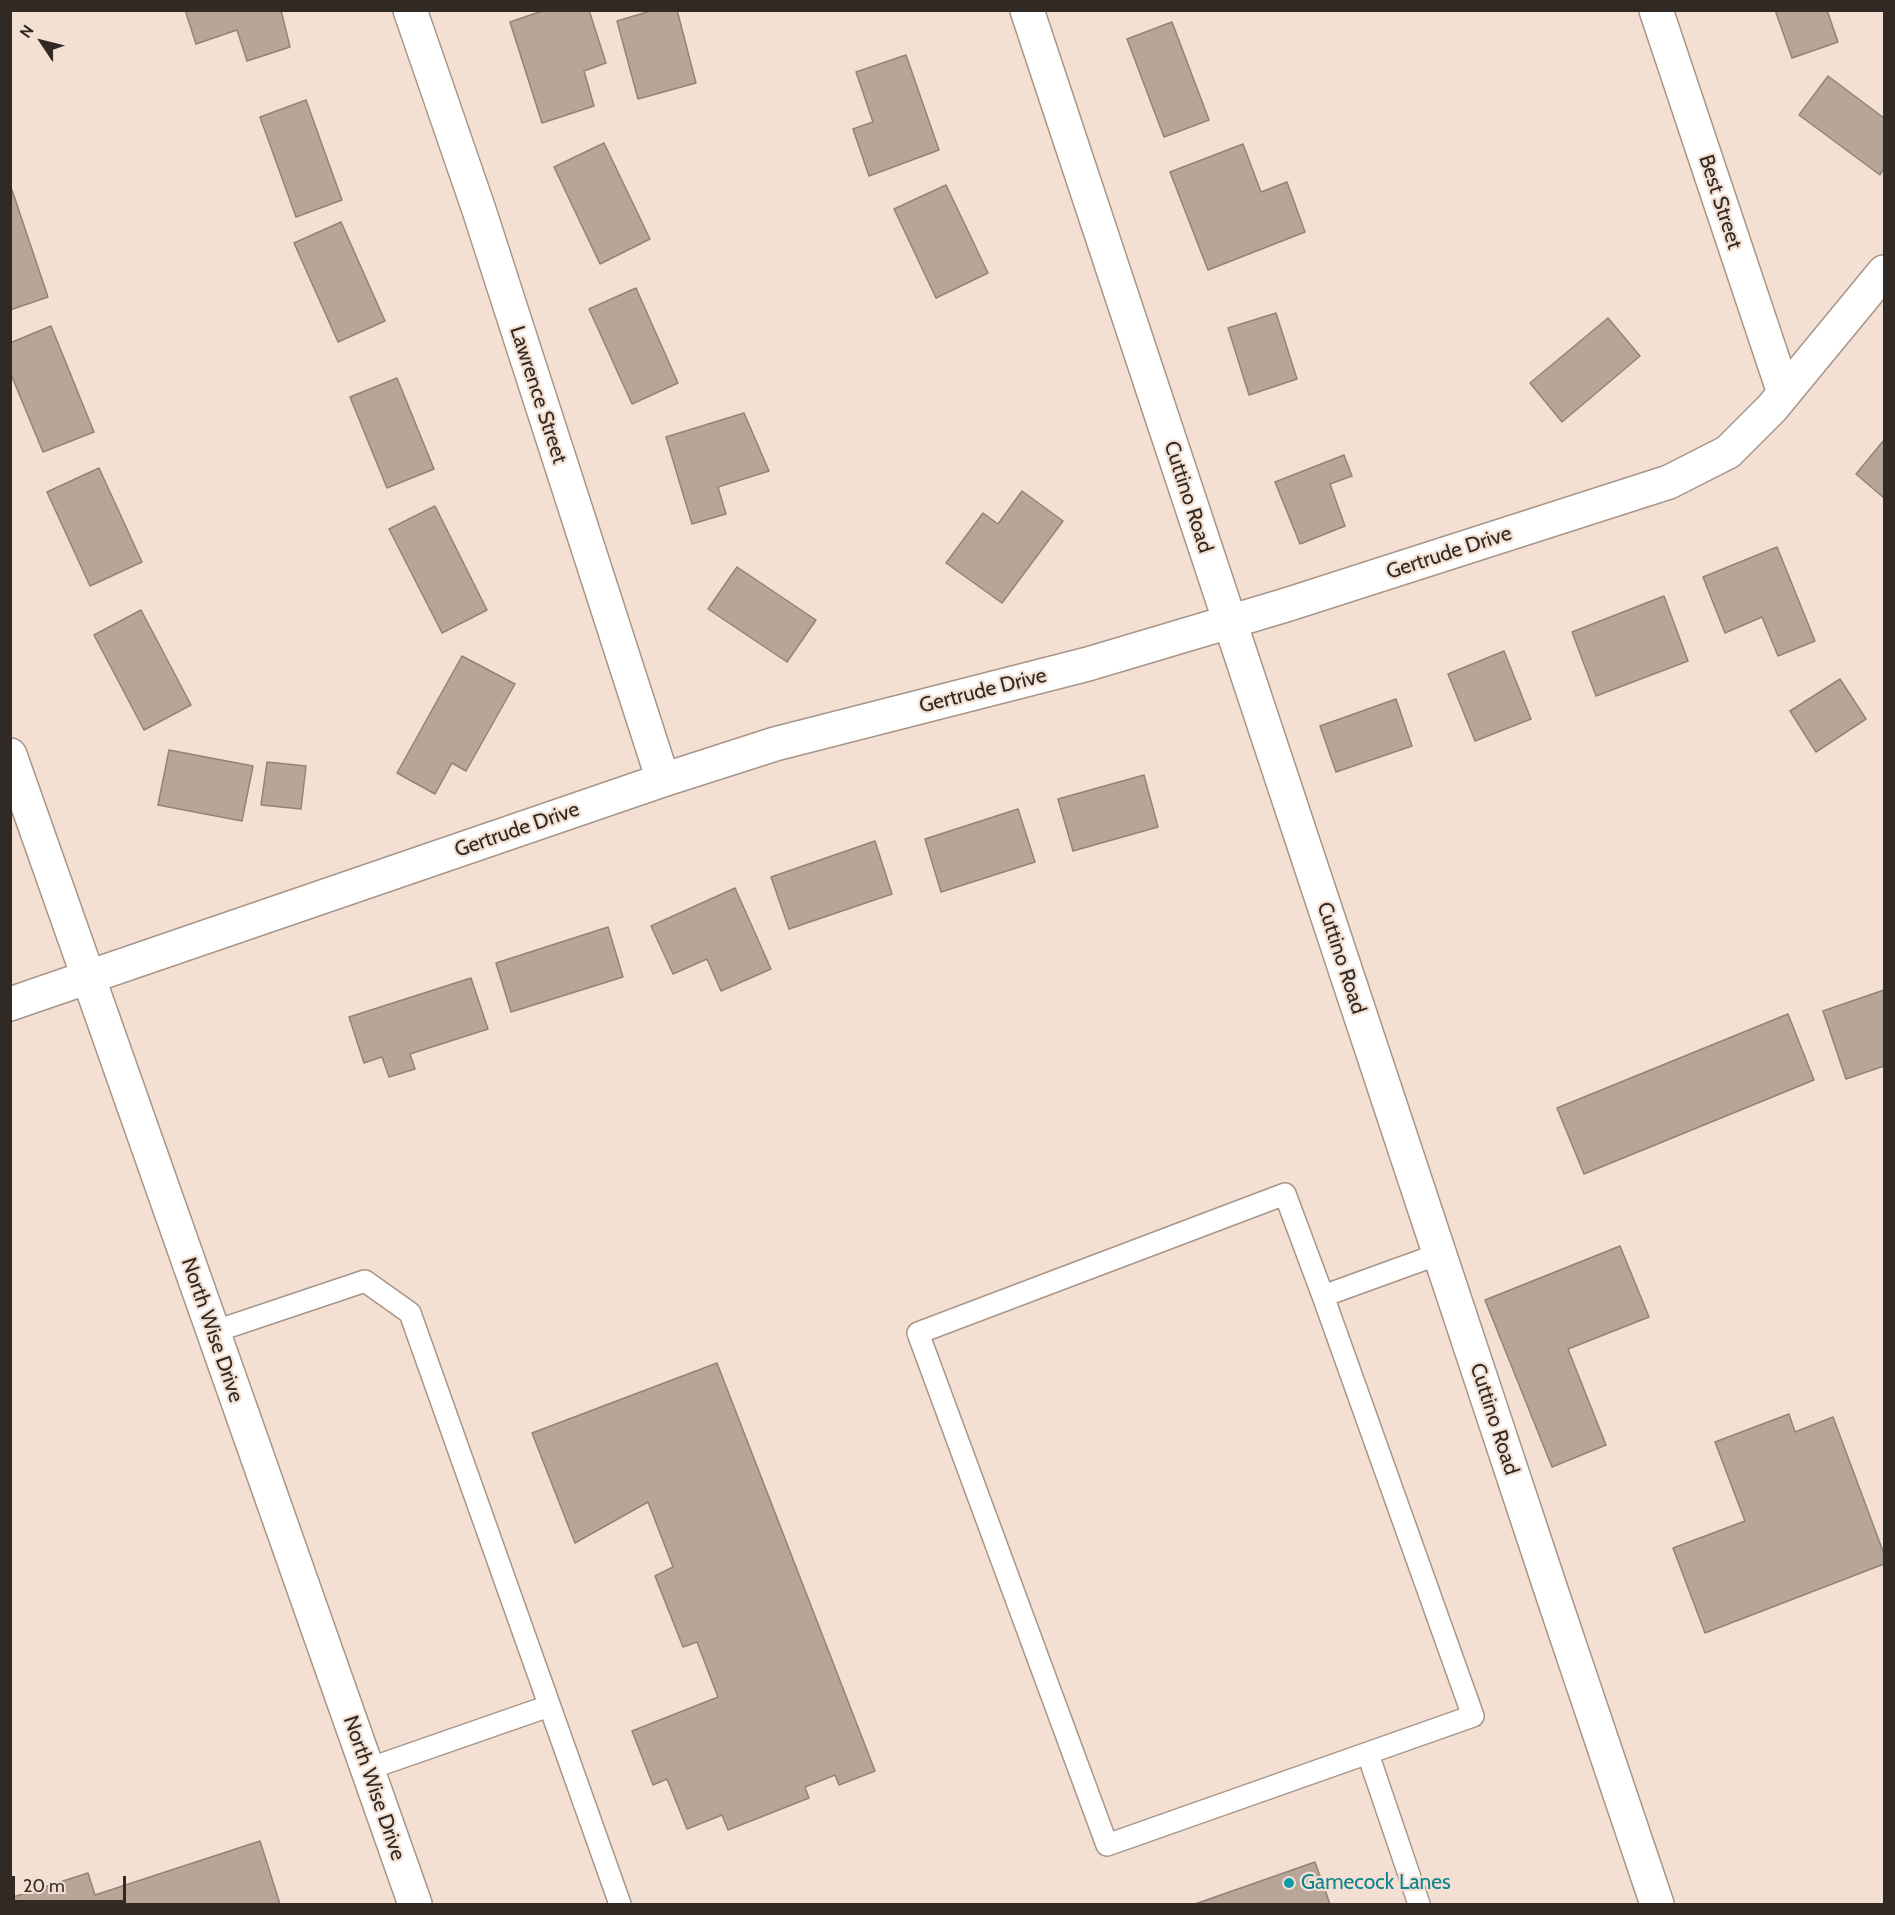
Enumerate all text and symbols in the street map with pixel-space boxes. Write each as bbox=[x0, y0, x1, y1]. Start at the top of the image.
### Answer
north arrow bbox=[12, 12, 72, 72]
text: N bbox=[16, 21, 38, 41]
street label: Best Street bbox=[1693, 152, 1747, 252]
street label: Lawrence Street bbox=[504, 323, 572, 467]
street label: Cuttino Road bbox=[1158, 438, 1218, 556]
street label: Gertrude Drive bbox=[1383, 521, 1515, 585]
street label: Gertrude Drive bbox=[917, 663, 1049, 719]
street label: Gertrude Drive bbox=[451, 797, 583, 863]
street label: Cuttino Road bbox=[1311, 899, 1371, 1017]
street label: North Wise Drive bbox=[175, 1254, 249, 1406]
street label: Cuttino Road bbox=[1464, 1360, 1524, 1478]
street label: North Wise Drive bbox=[337, 1712, 411, 1864]
scale bar bbox=[15, 1864, 129, 1902]
place label: Gamecock Lanes bbox=[1301, 1870, 1451, 1896]
text: 20 m bbox=[23, 1875, 65, 1897]
marker: Gamecock Lanes bbox=[1282, 1876, 1296, 1890]

